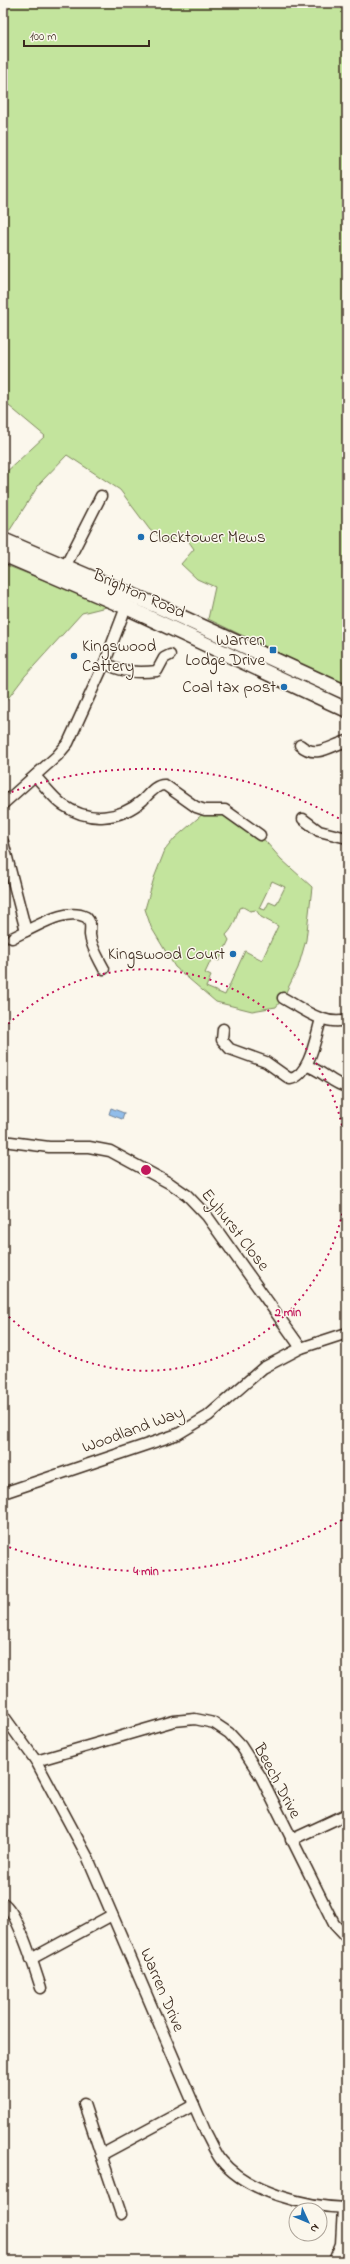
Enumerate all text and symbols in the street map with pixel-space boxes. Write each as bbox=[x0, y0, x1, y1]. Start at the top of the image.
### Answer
scale bar bbox=[24, 22, 149, 48]
text: 100 m bbox=[30, 28, 57, 46]
place label: Clocktower Mews bbox=[149, 525, 266, 550]
marker: Clocktower Mews bbox=[136, 532, 146, 542]
street label: Brighton Road bbox=[87, 562, 190, 628]
place label: Warren Lodge Drive bbox=[185, 628, 265, 675]
place label: Kingswood Cattery bbox=[82, 634, 157, 680]
marker: Warren Lodge Drive bbox=[268, 645, 278, 655]
marker: Kingswood Cattery bbox=[69, 651, 79, 661]
place label: Coal tax post bbox=[182, 675, 276, 700]
marker: Coal tax post bbox=[279, 682, 289, 692]
place label: Kingswood Court bbox=[108, 942, 225, 969]
marker: Kingswood Court bbox=[228, 949, 238, 959]
centre of rings bbox=[139, 1163, 153, 1177]
street label: Eyhurst Close bbox=[194, 1183, 275, 1277]
text: 2 min bbox=[274, 1304, 301, 1322]
street label: Woodland Way bbox=[79, 1400, 188, 1461]
text: 4 min bbox=[132, 1563, 159, 1581]
street label: Beech Drive bbox=[246, 1738, 307, 1823]
street label: Warren Drive bbox=[133, 1944, 191, 2036]
north arrow bbox=[288, 2202, 328, 2242]
text: N bbox=[306, 2220, 323, 2236]

